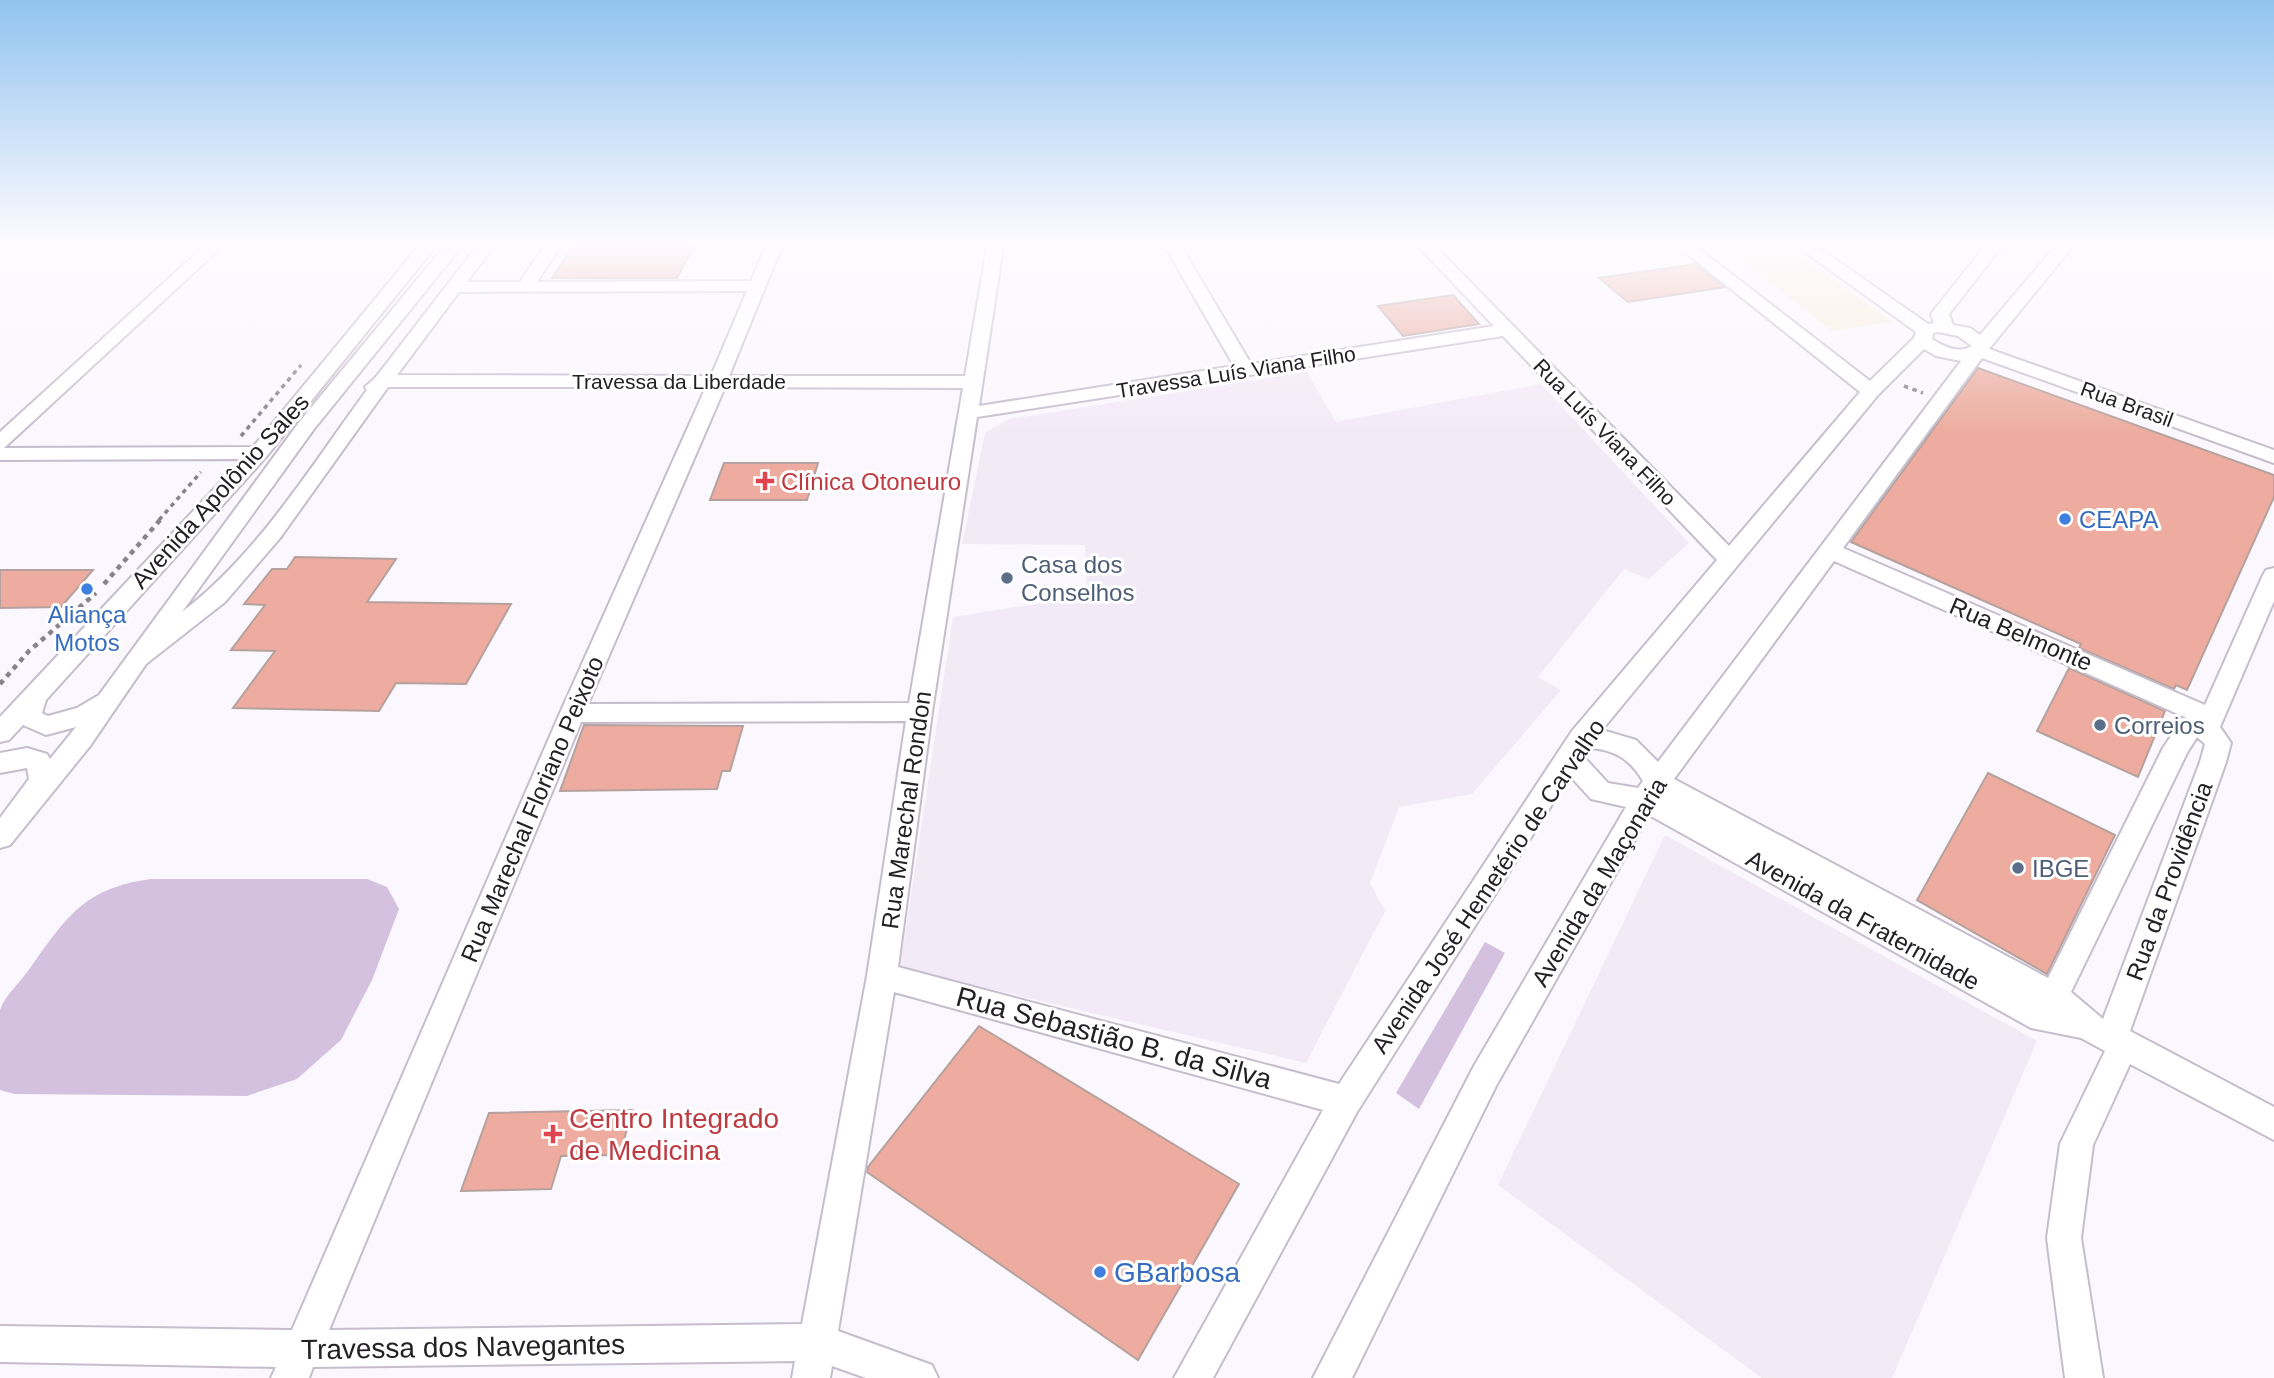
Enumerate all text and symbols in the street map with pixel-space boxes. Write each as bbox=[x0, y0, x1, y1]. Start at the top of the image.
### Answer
street label: Travessa Luís Viana Filho bbox=[1115, 342, 1357, 402]
street label: Rua Luís Viana Filho bbox=[1529, 354, 1681, 510]
street label: Travessa da Liberdade bbox=[572, 370, 786, 393]
street label: Rua Brasil bbox=[2078, 377, 2176, 431]
street label: Avenida Apolônio Sales bbox=[126, 388, 314, 594]
place label: Clínica Otoneuro bbox=[781, 468, 961, 495]
marker: Clínica Otoneuro bbox=[755, 471, 775, 491]
place label: CEAPA bbox=[2079, 506, 2159, 533]
marker: CEAPA bbox=[2057, 511, 2073, 527]
place label: Casa dos Conselhos bbox=[1021, 551, 1134, 606]
marker: Casa dos Conselhos bbox=[999, 570, 1015, 586]
marker: Aliança Motos bbox=[79, 581, 95, 597]
street label: Rua Belmonte bbox=[1946, 592, 2096, 676]
place label: Aliança Motos bbox=[48, 601, 127, 656]
street label: Rua Marechal Floriano Peixoto bbox=[455, 652, 609, 966]
street label: Rua Marechal Rondon bbox=[876, 689, 936, 931]
place label: Correios bbox=[2114, 712, 2205, 739]
street label: Avenida José Hemetério de Carvalho bbox=[1366, 714, 1610, 1058]
marker: Correios bbox=[2092, 717, 2108, 733]
street label: Avenida da Maçonaria bbox=[1526, 772, 1672, 991]
street label: Rua da Providência bbox=[2120, 777, 2218, 984]
street label: Avenida da Fraternidade bbox=[1742, 845, 1984, 995]
place label: IBGE bbox=[2032, 855, 2089, 882]
marker: IBGE bbox=[2010, 860, 2026, 876]
street label: Rua Sebastião B. da Silva bbox=[953, 981, 1276, 1095]
place label: Centro Integrado de Medicina bbox=[569, 1103, 779, 1166]
marker: Centro Integrado de Medicina bbox=[543, 1124, 563, 1144]
place label: GBarbosa bbox=[1114, 1257, 1240, 1288]
marker: GBarbosa bbox=[1092, 1264, 1108, 1280]
street label: Travessa dos Navegantes bbox=[301, 1329, 625, 1365]

